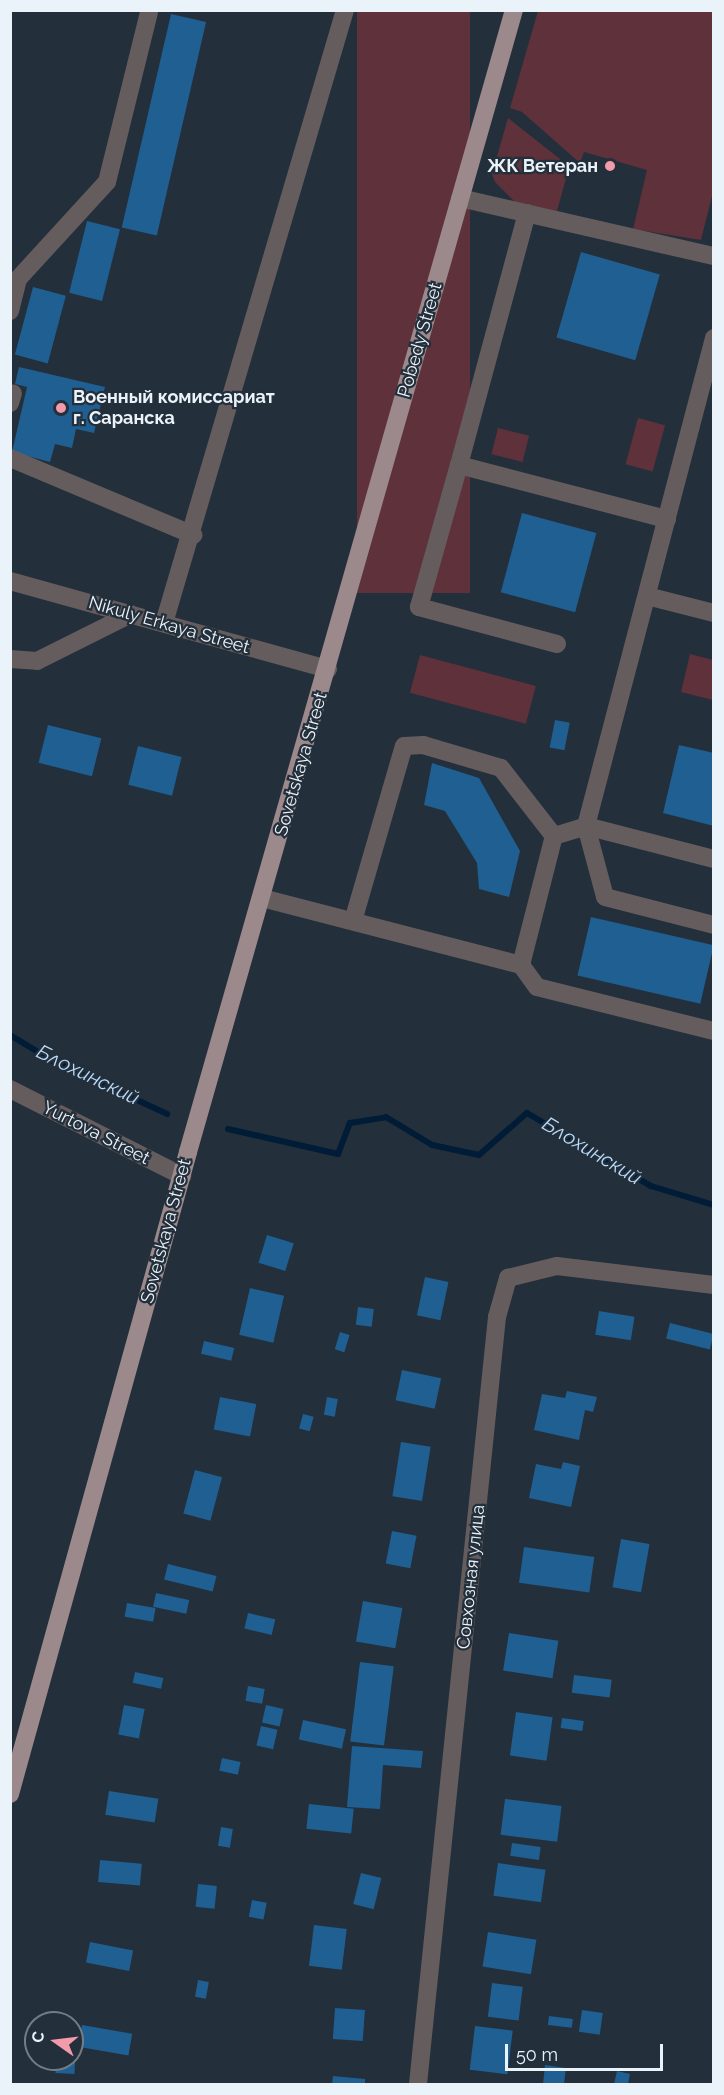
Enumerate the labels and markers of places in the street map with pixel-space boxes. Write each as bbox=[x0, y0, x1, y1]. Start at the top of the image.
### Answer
place label: ЖК Ветеран bbox=[487, 155, 598, 177]
marker: ЖК Ветеран bbox=[603, 159, 617, 173]
place label: Военный комиссариат г. Саранска bbox=[73, 387, 275, 430]
marker: Военный комиссариат г. Саранска bbox=[54, 401, 68, 415]

